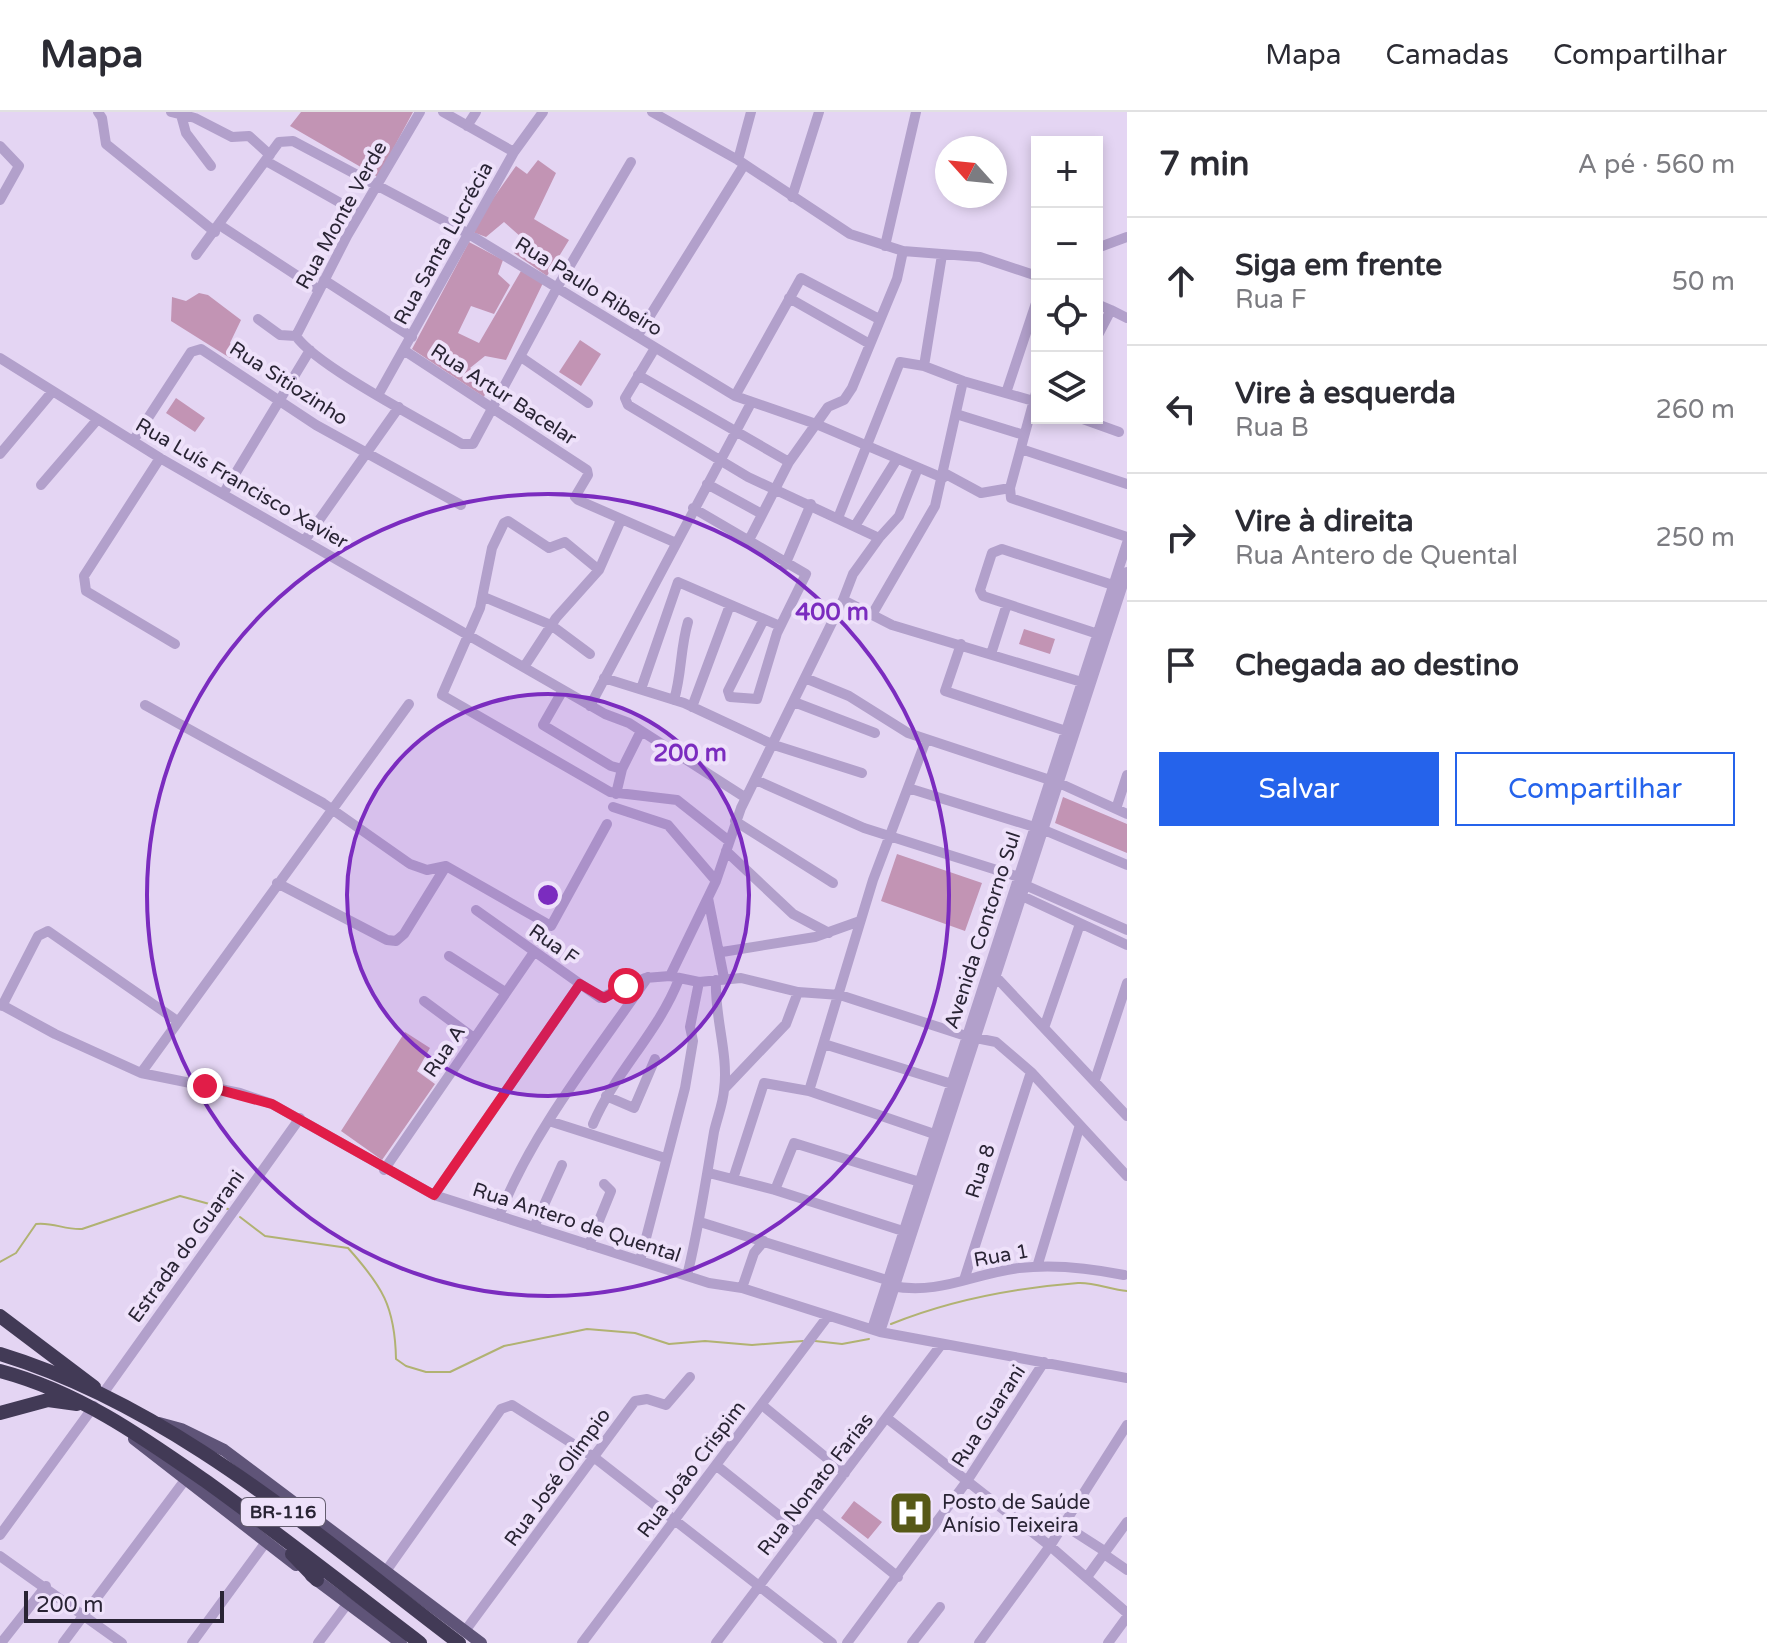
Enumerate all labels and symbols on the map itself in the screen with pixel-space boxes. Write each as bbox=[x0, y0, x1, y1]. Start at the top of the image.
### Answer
north arrow bbox=[935, 136, 1007, 208]
street label: Rua Monte Verde bbox=[291, 137, 392, 294]
street label: Rua Santa Lucrécia bbox=[389, 158, 499, 329]
street label: Rua Paulo Ribeiro bbox=[510, 232, 667, 342]
street label: Rua Sitiozinho bbox=[225, 337, 352, 431]
street label: Rua Artur Bacelar bbox=[426, 339, 581, 451]
street label: Rua Luís Francisco Xavier bbox=[131, 413, 352, 555]
text: 400 m bbox=[795, 598, 869, 627]
text: 200 m bbox=[653, 739, 727, 768]
street label: Avenida Contorno Sul bbox=[940, 829, 1026, 1032]
centre of rings bbox=[534, 881, 562, 909]
street label: Rua F bbox=[524, 919, 583, 970]
route start bbox=[608, 968, 644, 1004]
street label: Rua A bbox=[419, 1021, 471, 1082]
route end bbox=[187, 1068, 223, 1104]
street label: Rua 8 bbox=[961, 1141, 1001, 1201]
street label: Estrada do Guarani bbox=[124, 1166, 250, 1327]
street label: Rua Antero de Quental bbox=[469, 1178, 684, 1268]
street label: Rua 1 bbox=[972, 1239, 1031, 1273]
street label: Rua Guarani bbox=[947, 1361, 1031, 1472]
street label: Rua João Crispim bbox=[633, 1397, 751, 1543]
street label: Rua José Olímpio bbox=[500, 1404, 616, 1551]
street label: Rua Nonato Farias bbox=[753, 1409, 879, 1561]
hospital icon: Posto de Saúde Anísio Teixeira bbox=[887, 1489, 935, 1537]
place label: Posto de Saúde Anísio Teixeira bbox=[942, 1491, 1090, 1538]
road number: BR-116 bbox=[241, 1498, 325, 1526]
scale bar bbox=[24, 1587, 224, 1623]

